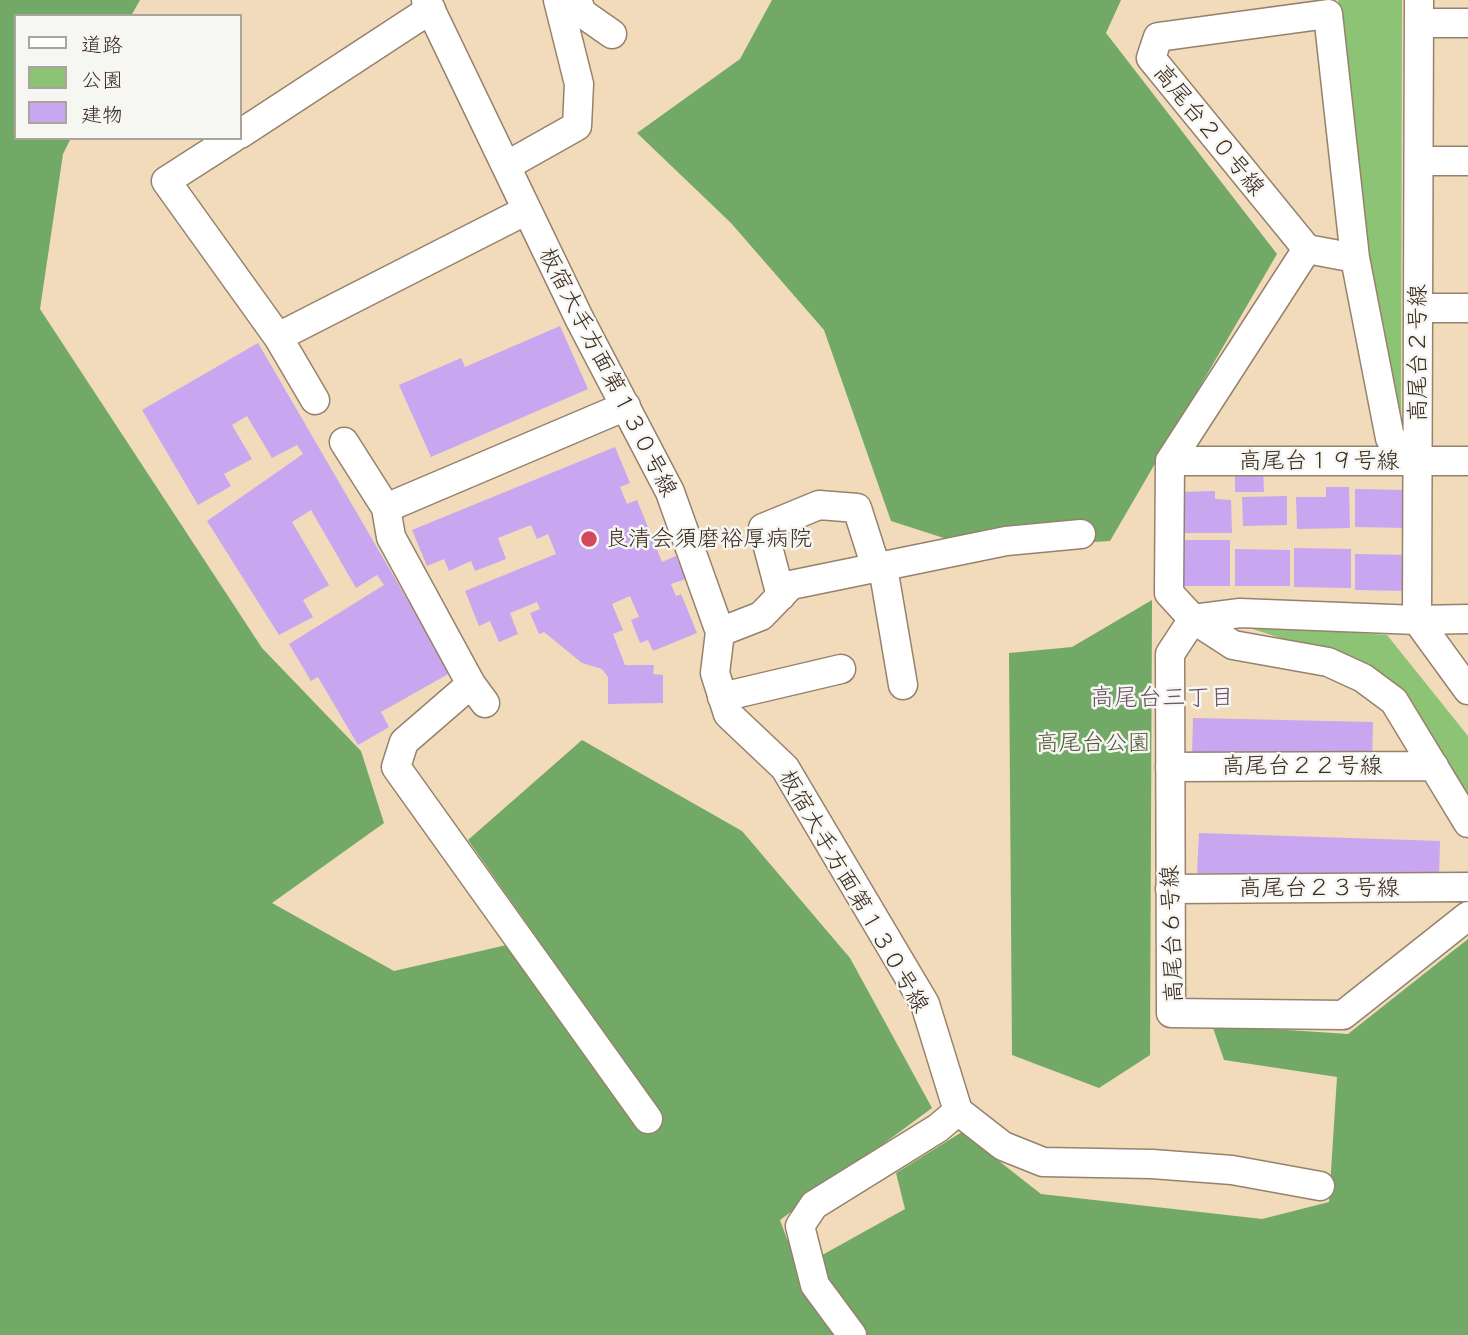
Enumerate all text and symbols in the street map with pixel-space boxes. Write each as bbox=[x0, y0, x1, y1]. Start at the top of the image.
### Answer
legend bbox=[14, 14, 242, 140]
text: 道路 bbox=[81, 30, 123, 57]
street label: 高尾台２０号線 bbox=[1148, 59, 1270, 201]
text: 公園 bbox=[81, 65, 123, 92]
text: 建物 bbox=[81, 100, 123, 127]
street label: 板宿大手方面第１３０号線 bbox=[533, 243, 683, 501]
street label: 高尾台２号線 bbox=[1404, 284, 1432, 422]
street label: 高尾台１９号線 bbox=[1239, 447, 1399, 475]
place label: 良清会須磨裕厚病院 bbox=[605, 525, 812, 553]
marker: 良清会須磨裕厚病院 bbox=[579, 529, 599, 549]
district label: 高尾台三丁目 bbox=[1090, 684, 1234, 712]
park label: 高尾台公園 bbox=[1036, 729, 1150, 757]
street label: 高尾台２２号線 bbox=[1222, 752, 1382, 780]
street label: 板宿大手方面第１３０号線 bbox=[773, 765, 935, 1017]
street label: 高尾台６号線 bbox=[1156, 865, 1188, 1003]
street label: 高尾台２３号線 bbox=[1239, 874, 1399, 902]

